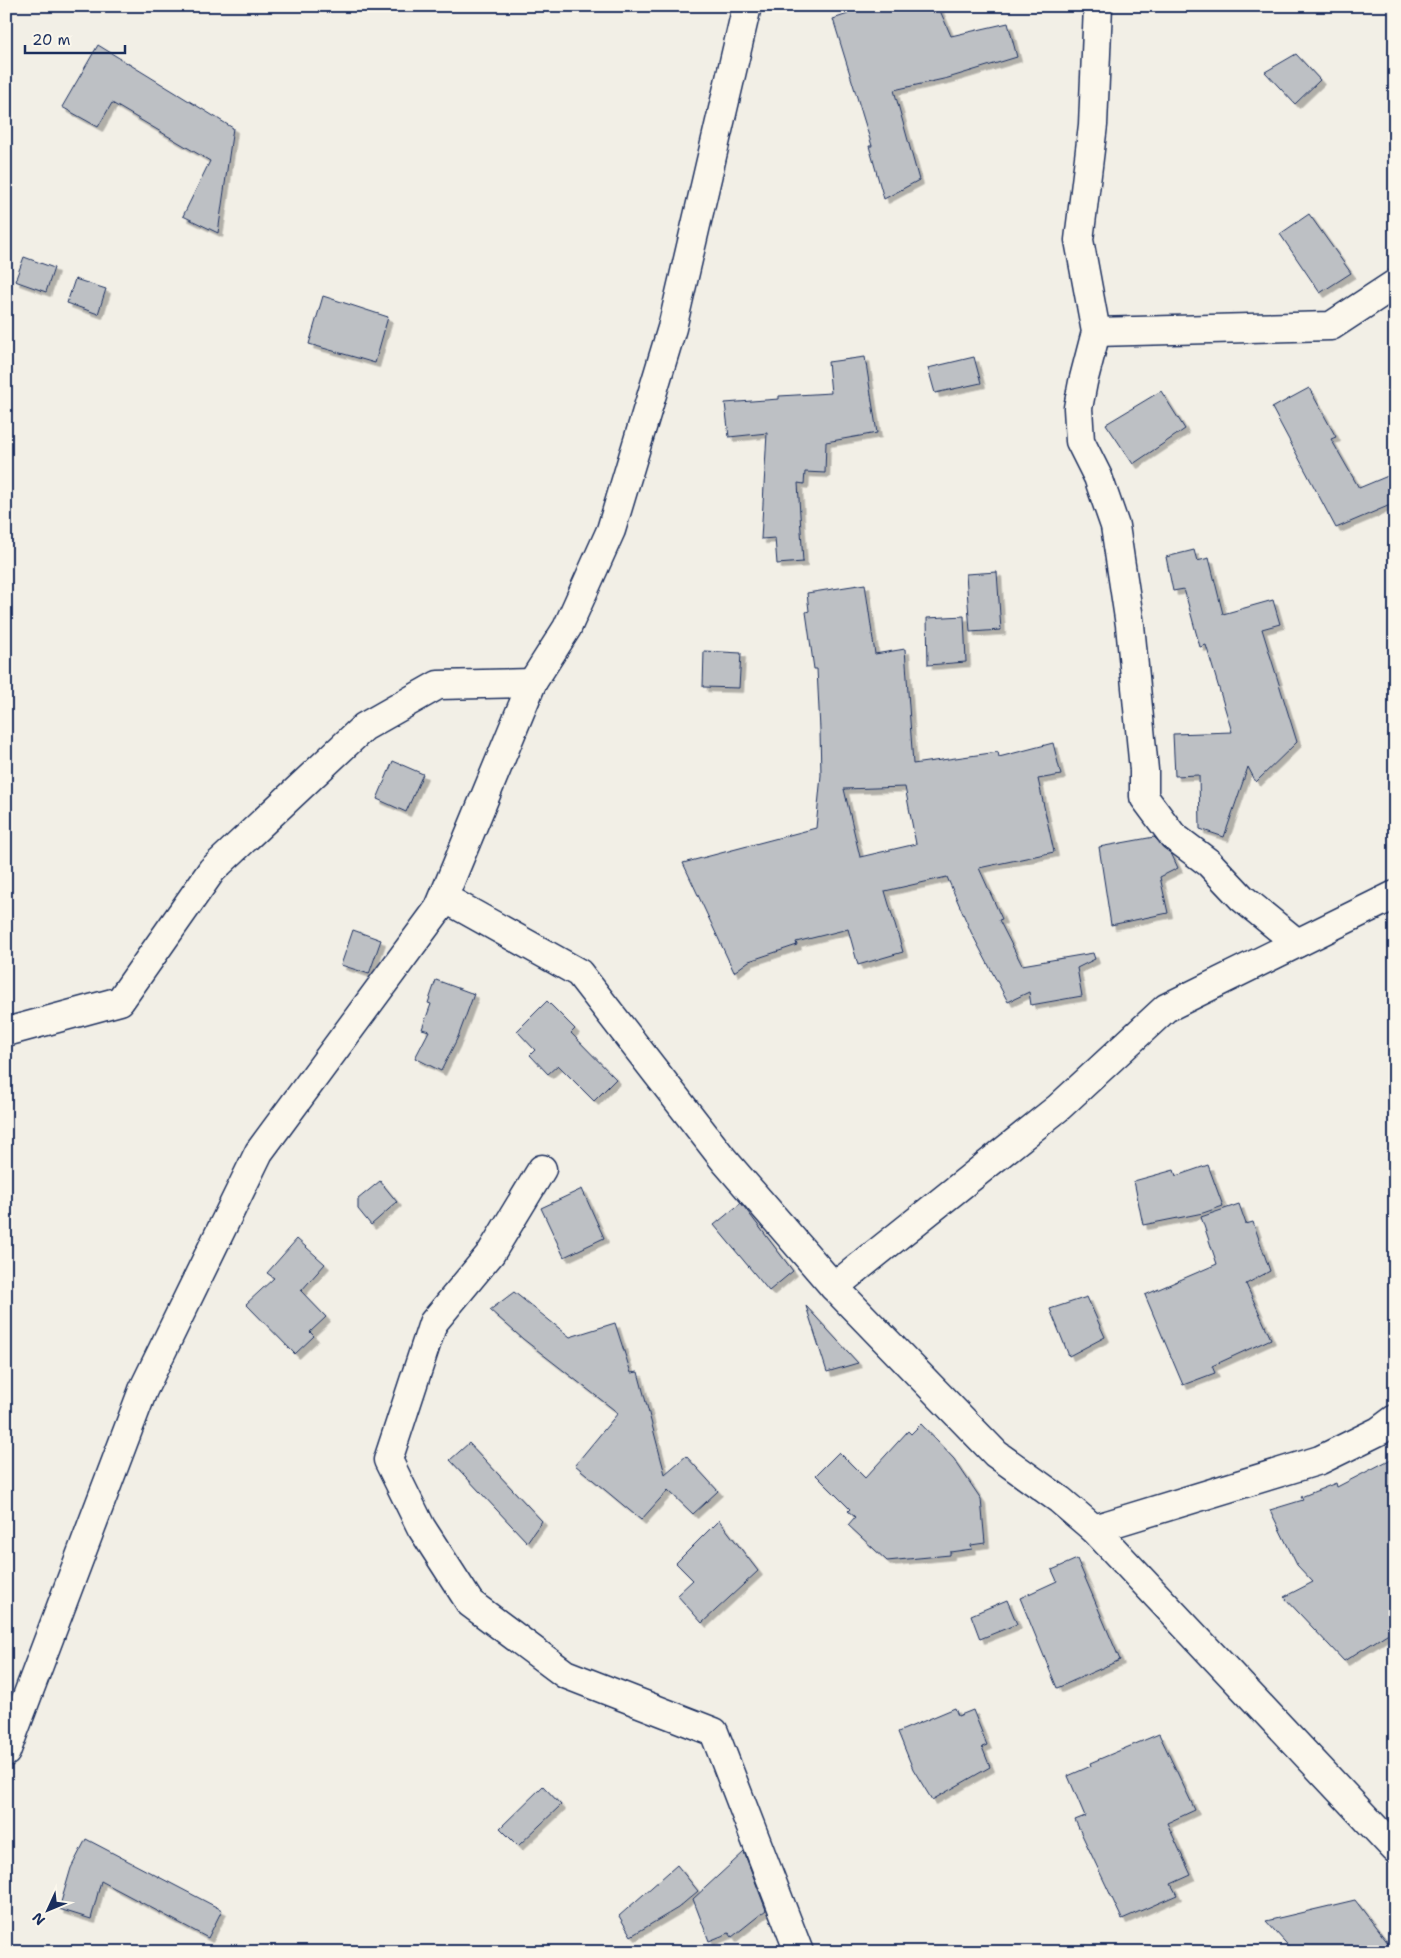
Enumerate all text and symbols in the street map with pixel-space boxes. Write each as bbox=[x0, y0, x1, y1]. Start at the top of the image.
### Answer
scale bar bbox=[25, 22, 125, 54]
text: 20 m bbox=[32, 30, 71, 50]
north arrow bbox=[22, 1886, 72, 1936]
text: N bbox=[28, 1909, 49, 1929]

